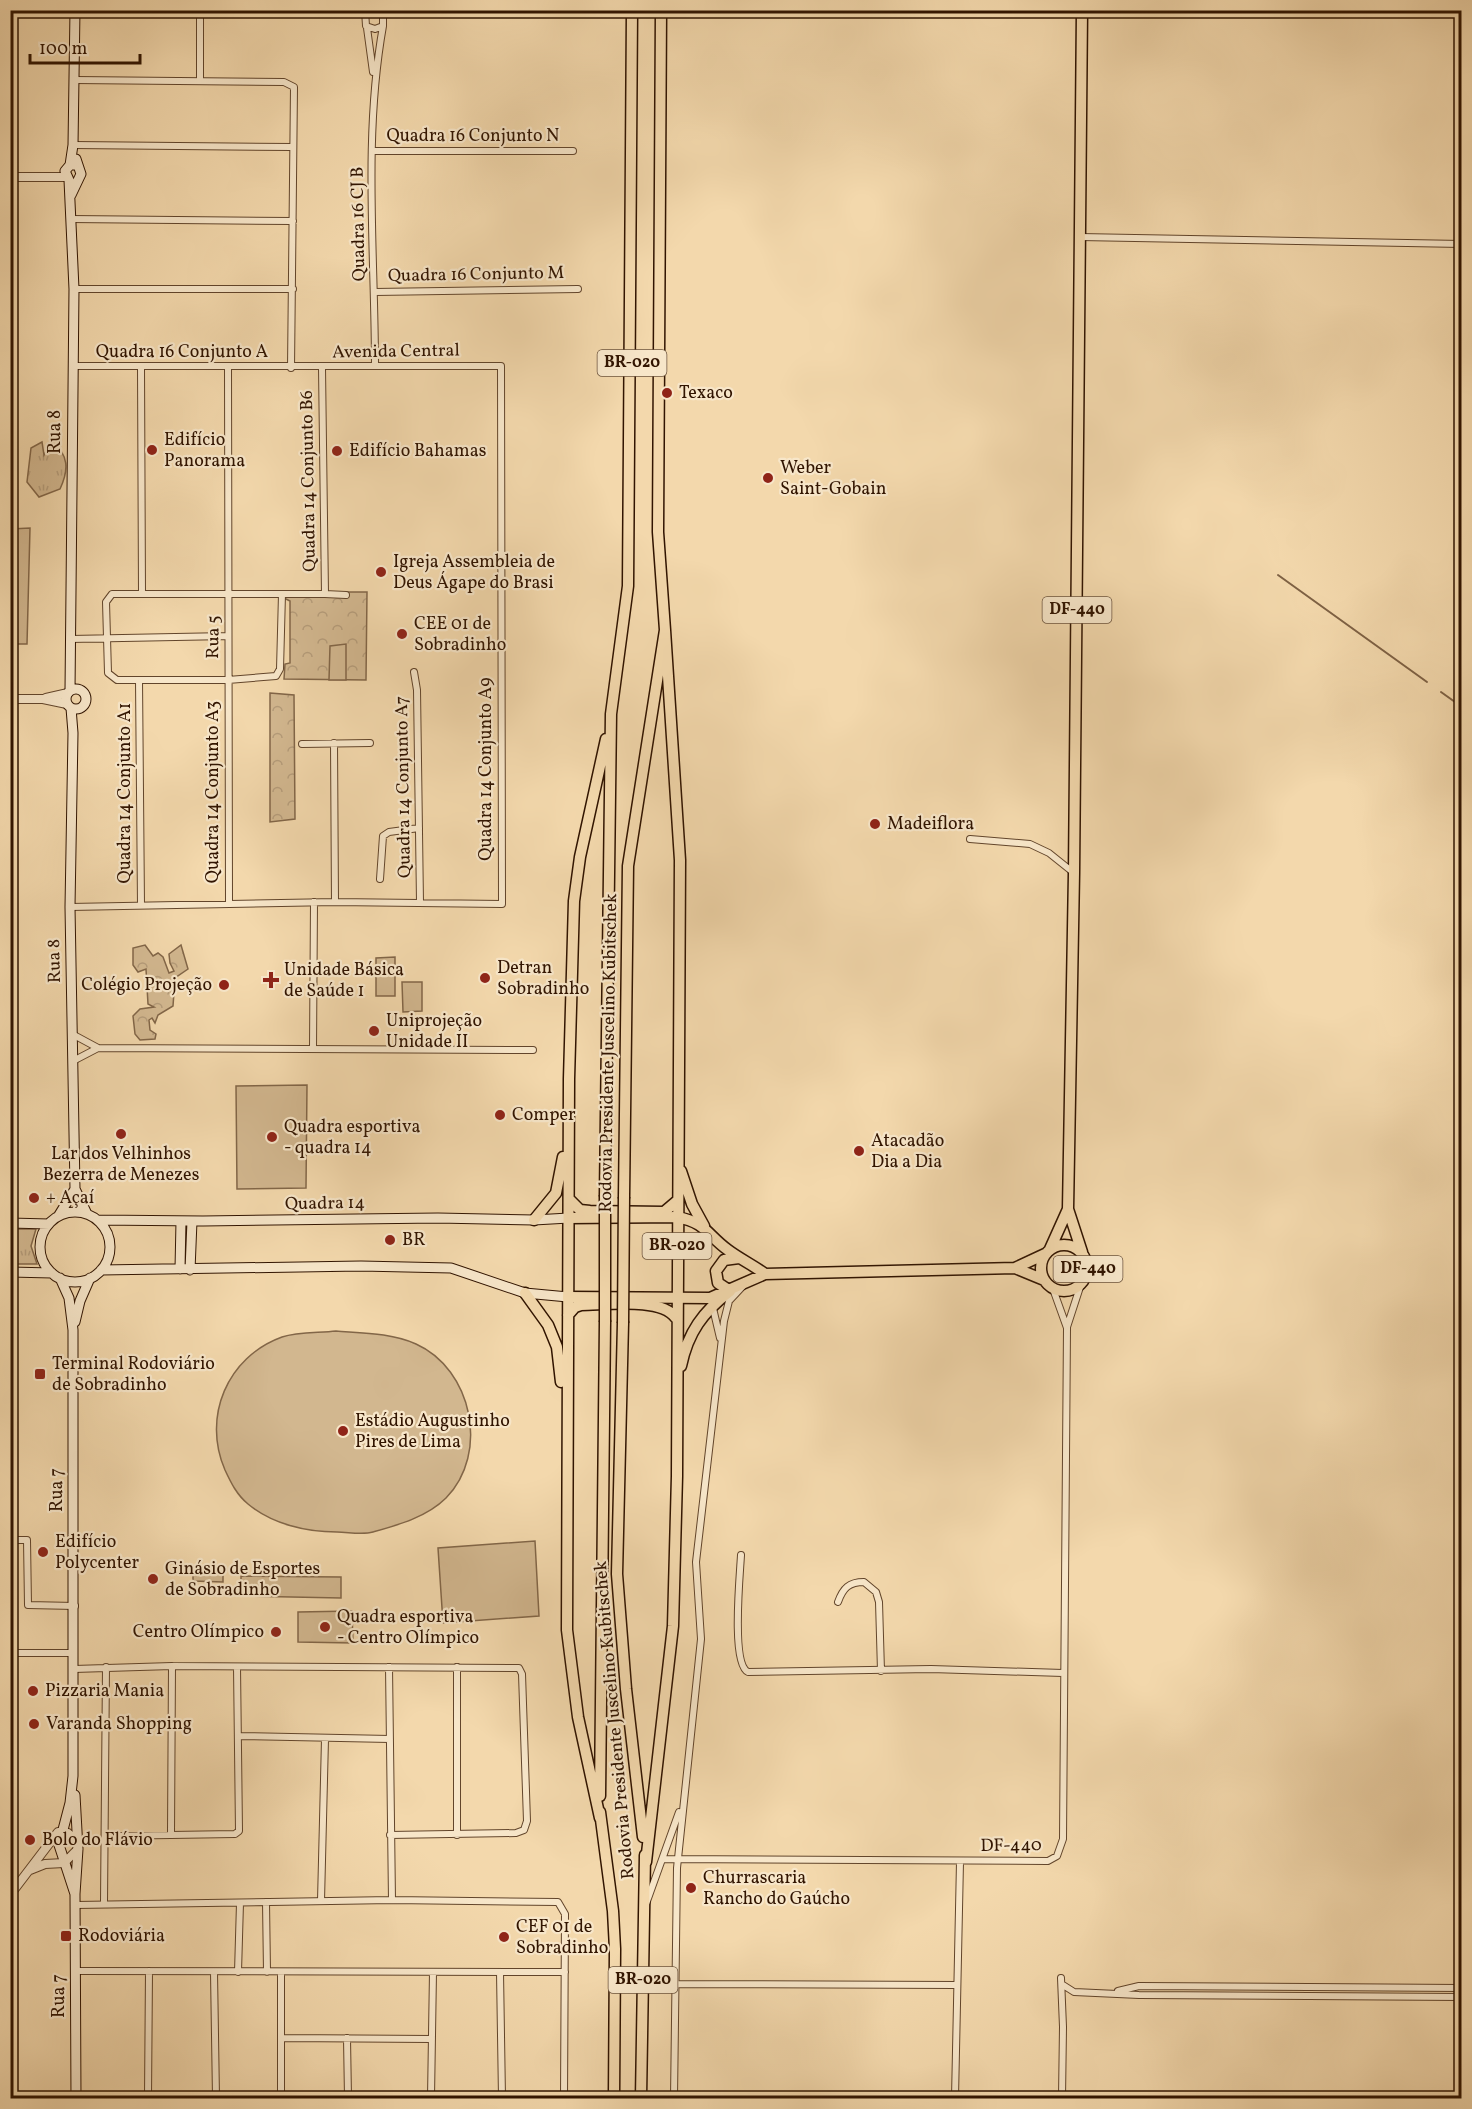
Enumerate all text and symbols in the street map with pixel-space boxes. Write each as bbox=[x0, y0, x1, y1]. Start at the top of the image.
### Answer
scale bar bbox=[30, 27, 140, 65]
text: 100 m bbox=[39, 37, 88, 62]
street label: Quadra 16 Conjunto N bbox=[387, 124, 559, 149]
street label: Quadra 16 CJ B bbox=[346, 166, 372, 282]
street label: Quadra 16 Conjunto M bbox=[388, 261, 565, 289]
street label: Avenida Central bbox=[332, 338, 460, 366]
street label: Quadra 16 Conjunto A bbox=[96, 340, 268, 365]
road number: BR-020 bbox=[598, 350, 666, 376]
place label: Texaco bbox=[679, 381, 733, 406]
marker: Texaco bbox=[660, 386, 674, 400]
street label: Quadra 14 Conjunto B6 bbox=[295, 390, 323, 572]
street label: Rua 8 bbox=[43, 410, 68, 454]
place label: Edifício Panorama bbox=[164, 428, 245, 474]
place label: Edifício Bahamas bbox=[349, 439, 486, 464]
marker: Edifício Panorama bbox=[145, 443, 159, 457]
marker: Edifício Bahamas bbox=[330, 444, 344, 458]
place label: Weber Saint-Gobain bbox=[780, 456, 887, 502]
marker: Weber Saint-Gobain bbox=[761, 471, 775, 485]
place label: Igreja Assembleia de Deus Ágape do Brasi bbox=[393, 550, 555, 596]
marker: Igreja Assembleia de Deus Ágape do Brasi bbox=[374, 565, 388, 579]
road number: DF-440 bbox=[1042, 597, 1112, 623]
place label: CEE 01 de Sobradinho bbox=[414, 612, 506, 658]
street label: Rua 5 bbox=[201, 615, 227, 659]
marker: CEE 01 de Sobradinho bbox=[395, 627, 409, 641]
street label: Quadra 14 Conjunto A9 bbox=[474, 677, 499, 861]
street label: Quadra 14 Conjunto A7 bbox=[390, 696, 418, 878]
street label: Quadra 14 Conjunto A3 bbox=[201, 701, 226, 883]
street label: Quadra 14 Conjunto A1 bbox=[113, 703, 138, 883]
place label: Madeiflora bbox=[887, 812, 974, 837]
marker: Madeiflora bbox=[868, 817, 882, 831]
street label: Rodovia Presidente Juscelino Kubitschek bbox=[594, 893, 624, 1213]
street label: Rua 8 bbox=[42, 939, 68, 983]
place label: Detran Sobradinho bbox=[497, 956, 589, 1002]
place label: Unidade Básica de Saúde 1 bbox=[284, 958, 404, 1004]
marker: Unidade Básica de Saúde 1 bbox=[262, 971, 280, 989]
marker: Detran Sobradinho bbox=[478, 971, 492, 985]
place label: Colégio Projeção bbox=[81, 973, 212, 998]
marker: Colégio Projeção bbox=[217, 978, 231, 992]
place label: Uniprojeção Unidade II bbox=[386, 1009, 482, 1055]
marker: Uniprojeção Unidade II bbox=[367, 1024, 381, 1038]
place label: Comper bbox=[512, 1103, 576, 1128]
marker: Comper bbox=[493, 1108, 507, 1122]
place label: Quadra esportiva - quadra 14 bbox=[284, 1115, 420, 1161]
marker: Lar dos Velhinhos Bezerra de Menezes bbox=[114, 1127, 128, 1141]
place label: Atacadão Dia a Dia bbox=[871, 1129, 944, 1175]
marker: Quadra esportiva - quadra 14 bbox=[265, 1130, 279, 1144]
place label: Lar dos Velhinhos Bezerra de Menezes bbox=[43, 1142, 199, 1188]
marker: Atacadão Dia a Dia bbox=[852, 1144, 866, 1158]
place label: + Açaí bbox=[46, 1186, 95, 1211]
marker: + Açaí bbox=[27, 1191, 41, 1205]
street label: Quadra 14 bbox=[285, 1191, 365, 1217]
place label: BR bbox=[402, 1228, 426, 1253]
marker: BR bbox=[383, 1233, 397, 1247]
road number: BR-020 bbox=[642, 1233, 712, 1259]
road number: DF-440 bbox=[1054, 1256, 1122, 1282]
place label: Terminal Rodoviário de Sobradinho bbox=[52, 1352, 215, 1398]
marker: Terminal Rodoviário de Sobradinho bbox=[33, 1367, 47, 1381]
place label: Estádio Augustinho Pires de Lima bbox=[355, 1409, 510, 1455]
marker: Estádio Augustinho Pires de Lima bbox=[336, 1424, 350, 1438]
street label: Rua 7 bbox=[45, 1468, 70, 1512]
place label: Edifício Polycenter bbox=[55, 1530, 139, 1576]
marker: Edifício Polycenter bbox=[36, 1545, 50, 1559]
place label: Ginásio de Esportes de Sobradinho bbox=[165, 1557, 320, 1603]
street label: Rodovia Presidente Juscelino Kubitschek bbox=[589, 1560, 641, 1880]
marker: Ginásio de Esportes de Sobradinho bbox=[146, 1572, 160, 1586]
place label: Quadra esportiva - Centro Olímpico bbox=[337, 1605, 479, 1651]
place label: Centro Olímpico bbox=[133, 1620, 264, 1645]
marker: Quadra esportiva - Centro Olímpico bbox=[318, 1620, 332, 1634]
marker: Centro Olímpico bbox=[269, 1625, 283, 1639]
place label: Pizzaria Mania bbox=[45, 1679, 164, 1704]
marker: Pizzaria Mania bbox=[26, 1684, 40, 1698]
place label: Varanda Shopping bbox=[46, 1712, 192, 1737]
marker: Varanda Shopping bbox=[27, 1717, 41, 1731]
place label: Bolo do Flávio bbox=[42, 1828, 153, 1853]
marker: Bolo do Flávio bbox=[23, 1833, 37, 1847]
street label: DF-440 bbox=[980, 1833, 1042, 1859]
place label: Churrascaria Rancho do Gaúcho bbox=[703, 1866, 850, 1912]
marker: Churrascaria Rancho do Gaúcho bbox=[684, 1881, 698, 1895]
place label: CEF 01 de Sobradinho bbox=[516, 1915, 608, 1961]
place label: Rodoviária bbox=[78, 1924, 165, 1949]
marker: Rodoviária bbox=[59, 1929, 73, 1943]
marker: CEF 01 de Sobradinho bbox=[497, 1930, 511, 1944]
road number: BR-020 bbox=[608, 1967, 678, 1993]
street label: Rua 7 bbox=[47, 1974, 72, 2018]

